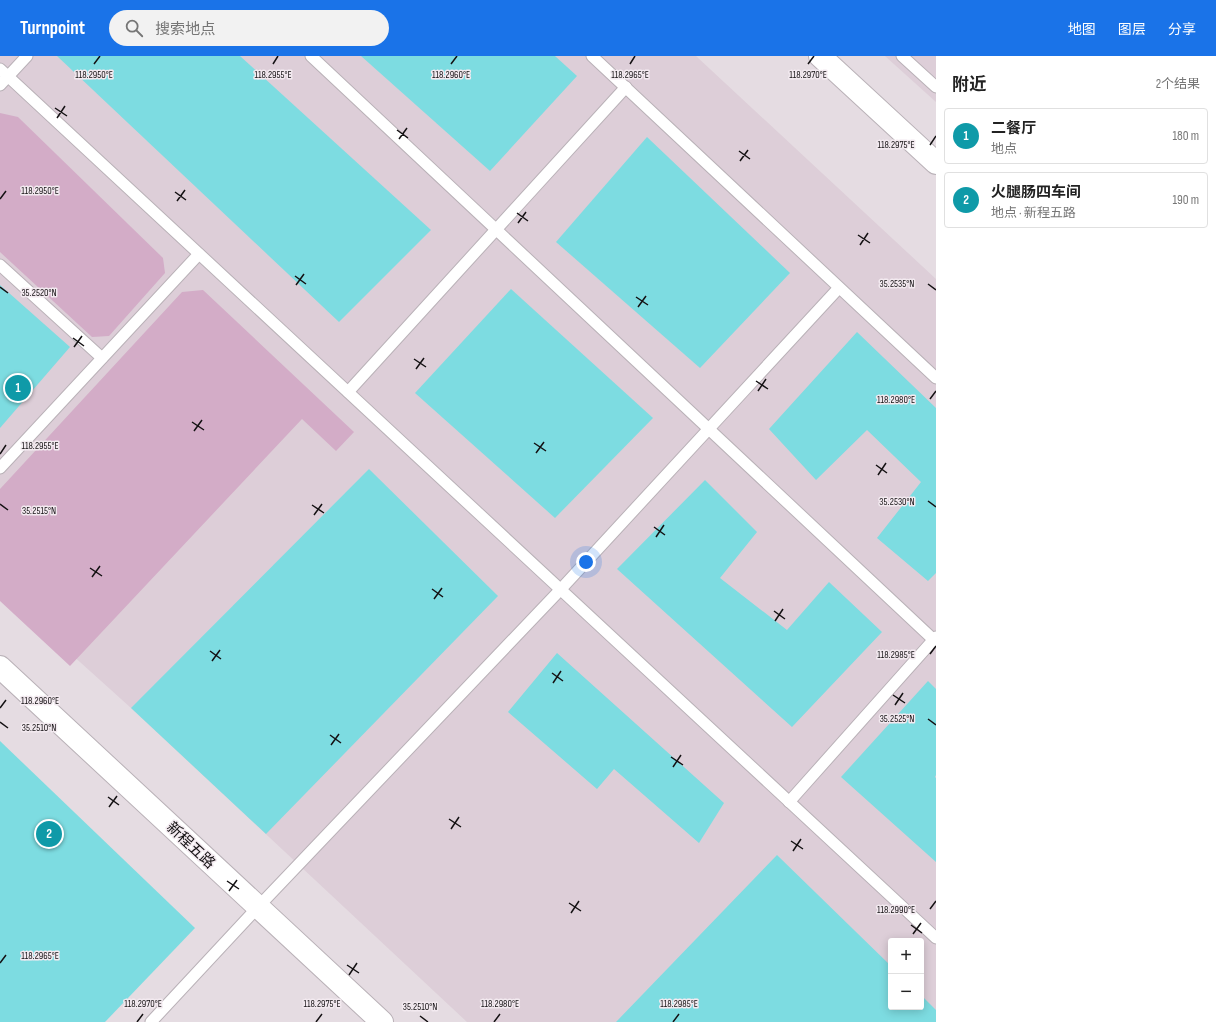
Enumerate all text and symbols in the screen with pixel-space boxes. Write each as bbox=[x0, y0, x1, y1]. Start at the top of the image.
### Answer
search box bbox=[109, 10, 389, 46]
text: Turnpoint bbox=[20, 17, 85, 40]
icon: search bbox=[123, 17, 145, 39]
text: 搜索地点 bbox=[155, 20, 215, 39]
text: 地图 bbox=[1068, 21, 1096, 38]
text: 图层 bbox=[1118, 21, 1146, 38]
text: 分享 bbox=[1168, 21, 1196, 38]
text: 118.2950°E bbox=[75, 69, 113, 81]
text: 118.2955°E bbox=[254, 69, 292, 81]
text: 118.2960°E bbox=[432, 69, 470, 81]
text: 118.2965°E bbox=[611, 69, 649, 81]
text: 118.2970°E bbox=[789, 69, 827, 81]
text: 附近 bbox=[952, 75, 986, 95]
text: 2个结果 bbox=[1156, 76, 1200, 92]
text: 二餐厅 bbox=[991, 119, 1036, 138]
text: 1 bbox=[963, 128, 969, 144]
text: 180 m bbox=[1173, 128, 1199, 144]
text: 118.2975°E bbox=[877, 139, 915, 151]
text: 地点 bbox=[991, 141, 1017, 157]
text: 火腿肠四车间 bbox=[991, 183, 1081, 202]
text: 118.2950°E bbox=[21, 185, 59, 197]
text: 2 bbox=[963, 192, 969, 208]
text: 190 m bbox=[1172, 192, 1199, 208]
text: 地点 · 新程五路 bbox=[991, 205, 1076, 221]
text: 35.2535°N bbox=[880, 278, 914, 290]
text: 35.2520°N bbox=[21, 287, 57, 299]
pin: 1 bbox=[5, 373, 31, 403]
text: 118.2980°E bbox=[877, 394, 915, 406]
text: 118.2955°E bbox=[21, 440, 59, 452]
text: 35.2530°N bbox=[879, 496, 915, 508]
text: 35.2515°N bbox=[22, 505, 56, 517]
your location bbox=[576, 552, 596, 572]
text: 118.2985°E bbox=[877, 649, 915, 661]
text: 118.2960°E bbox=[21, 695, 59, 707]
text: 35.2525°N bbox=[880, 713, 914, 725]
text: 35.2510°N bbox=[22, 722, 56, 734]
street label: 新程五路 bbox=[162, 818, 219, 873]
pin: 2 bbox=[36, 819, 62, 849]
text: 118.2990°E bbox=[877, 904, 915, 916]
map controls bbox=[888, 938, 924, 1010]
button: + bbox=[888, 938, 924, 974]
text: 118.2965°E bbox=[21, 950, 59, 962]
button: − bbox=[888, 974, 924, 1010]
text: 118.2970°E bbox=[124, 998, 162, 1010]
text: 118.2975°E bbox=[303, 998, 341, 1010]
text: 118.2980°E bbox=[481, 998, 519, 1010]
text: 118.2985°E bbox=[660, 998, 698, 1010]
text: 35.2510°N bbox=[403, 1001, 437, 1013]

